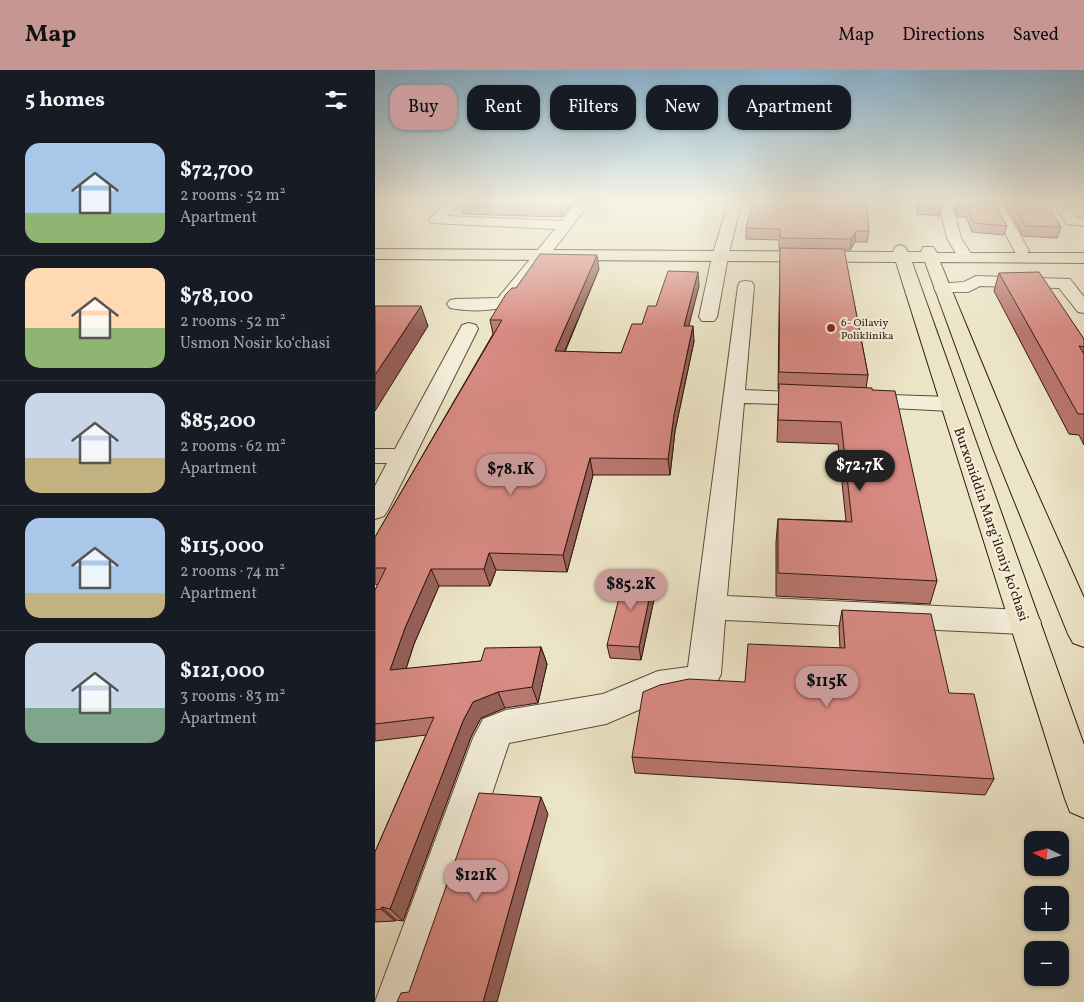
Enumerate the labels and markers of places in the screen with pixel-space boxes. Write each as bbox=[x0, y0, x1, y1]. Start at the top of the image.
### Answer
place label: 6- Oilaviy Poliklinika bbox=[841, 316, 894, 344]
marker: 6- Oilaviy Poliklinika bbox=[825, 322, 837, 334]
pin: $72.7K bbox=[819, 450, 901, 492]
pin: $78.1K bbox=[470, 454, 552, 496]
pin: $85.2K bbox=[590, 568, 672, 611]
pin: $115K bbox=[792, 666, 862, 708]
pin: $121K bbox=[441, 860, 511, 902]

